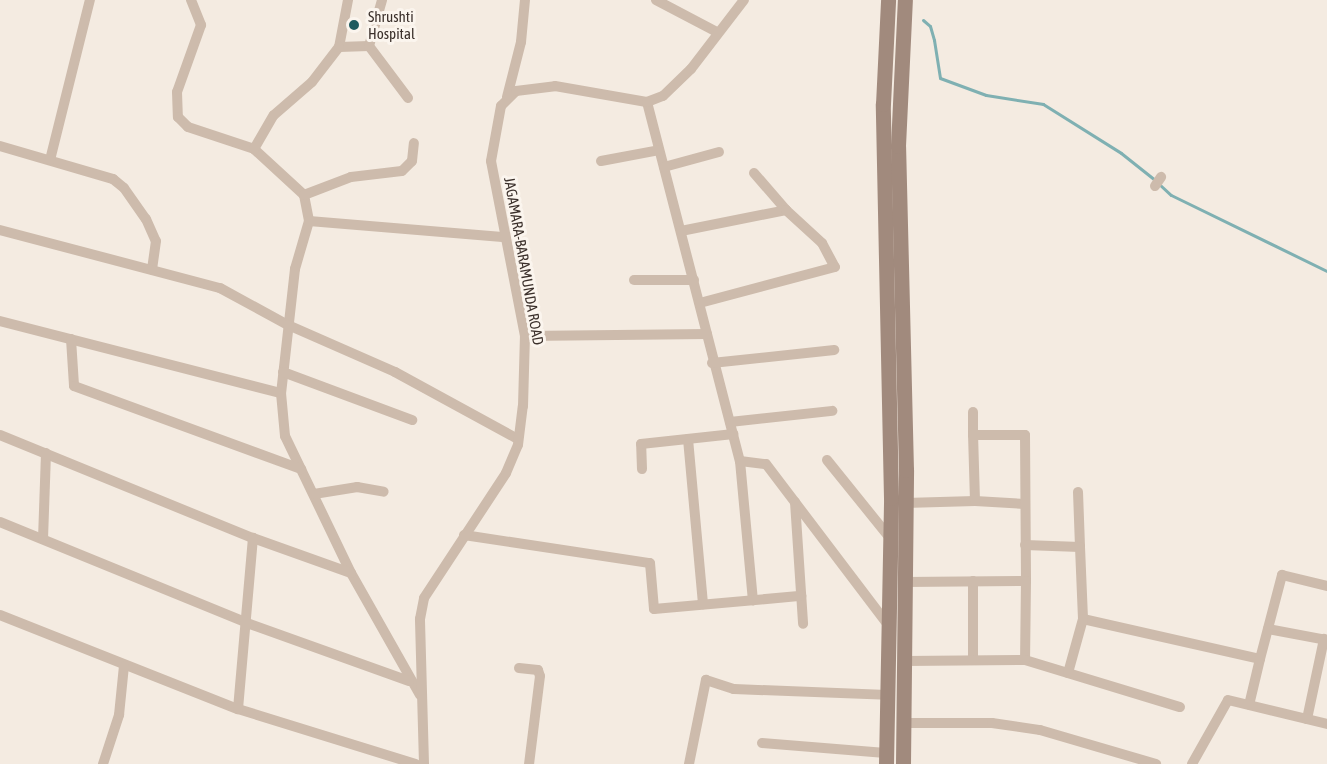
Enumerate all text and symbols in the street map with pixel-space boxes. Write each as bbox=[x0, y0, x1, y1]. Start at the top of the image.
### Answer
place label: Shrushti Hospital bbox=[368, 7, 415, 42]
marker: Shrushti Hospital bbox=[345, 16, 363, 34]
street label: JAGAMARA-BARAMUNDA ROAD bbox=[500, 176, 548, 346]

